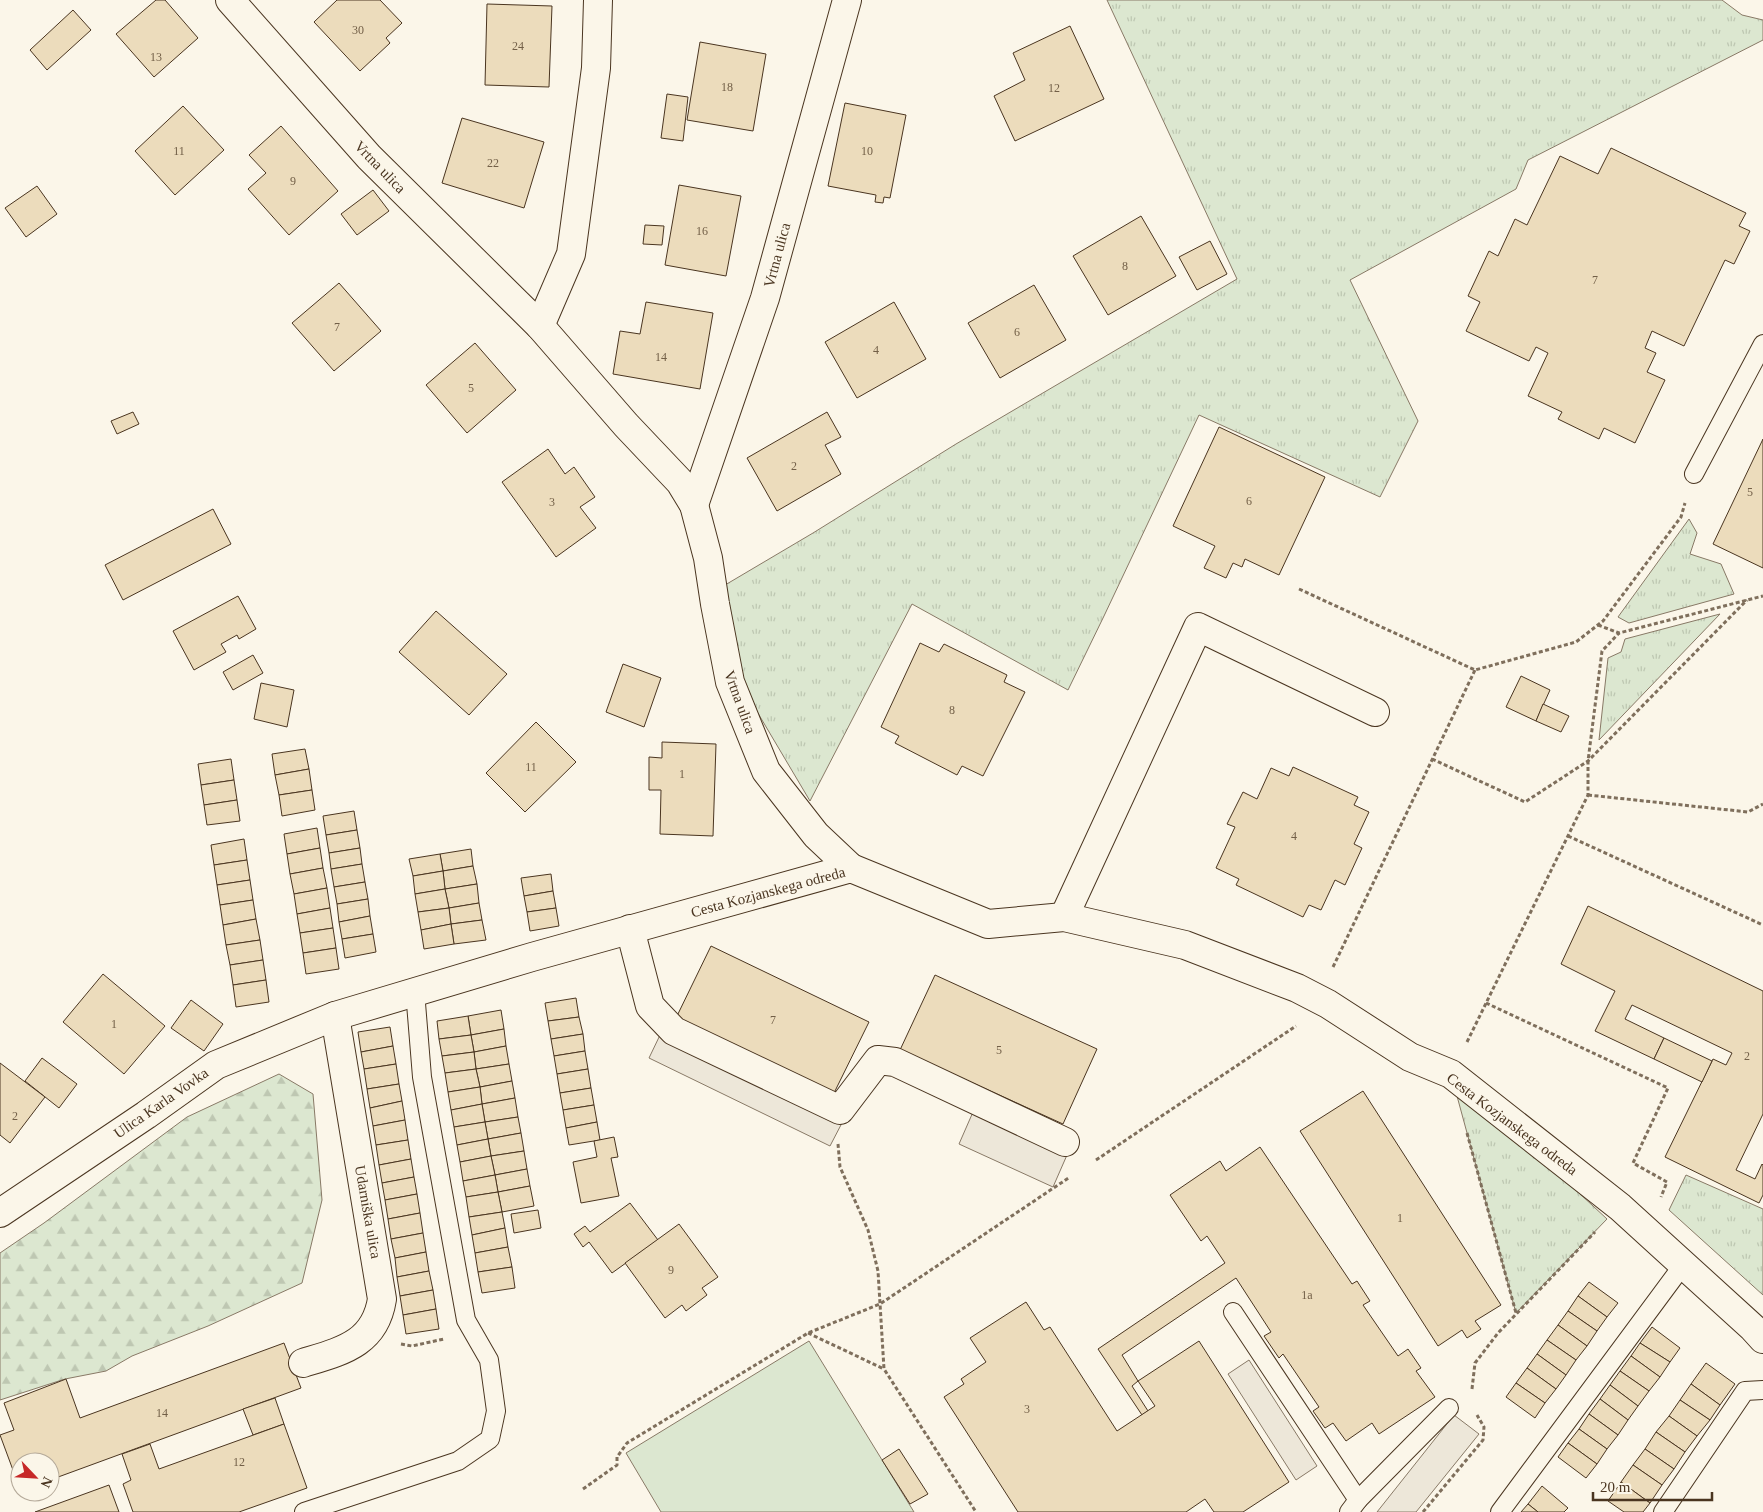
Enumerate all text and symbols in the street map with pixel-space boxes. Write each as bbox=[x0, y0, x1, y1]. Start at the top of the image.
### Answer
house number: 30 bbox=[352, 23, 364, 37]
house number: 24 bbox=[512, 39, 524, 53]
house number: 13 bbox=[150, 50, 162, 64]
house number: 18 bbox=[721, 80, 733, 94]
house number: 12 bbox=[1048, 81, 1060, 95]
street label: Vrtna ulica bbox=[351, 138, 409, 197]
house number: 11 bbox=[173, 144, 185, 158]
house number: 10 bbox=[861, 144, 873, 158]
house number: 22 bbox=[487, 156, 499, 170]
house number: 9 bbox=[290, 174, 296, 188]
street label: Vrtna ulica bbox=[761, 221, 793, 289]
house number: 16 bbox=[696, 224, 708, 238]
house number: 8 bbox=[1122, 259, 1128, 273]
house number: 7 bbox=[1592, 273, 1598, 287]
house number: 7 bbox=[334, 320, 340, 334]
house number: 6 bbox=[1014, 325, 1020, 339]
house number: 4 bbox=[873, 343, 879, 357]
house number: 14 bbox=[655, 350, 667, 364]
house number: 5 bbox=[468, 381, 474, 395]
house number: 2 bbox=[791, 459, 797, 473]
house number: 5 bbox=[1747, 485, 1753, 499]
house number: 6 bbox=[1246, 494, 1252, 508]
house number: 3 bbox=[549, 495, 555, 509]
street label: Vrtna ulica bbox=[721, 668, 759, 736]
house number: 8 bbox=[949, 703, 955, 717]
house number: 11 bbox=[525, 760, 537, 774]
house number: 1 bbox=[679, 767, 685, 781]
house number: 4 bbox=[1291, 829, 1297, 843]
street label: Cesta Kozjanskega odreda bbox=[689, 864, 847, 920]
house number: 7 bbox=[770, 1013, 776, 1027]
house number: 1 bbox=[111, 1017, 117, 1031]
house number: 5 bbox=[996, 1043, 1002, 1057]
house number: 2 bbox=[1744, 1049, 1750, 1063]
street label: Ulica Karla Vovka bbox=[111, 1064, 211, 1141]
street label: Cesta Kozjanskega odreda bbox=[1444, 1070, 1581, 1178]
house number: 2 bbox=[12, 1109, 18, 1123]
street label: Udarniška ulica bbox=[352, 1164, 384, 1260]
house number: 1 bbox=[1397, 1211, 1403, 1225]
house number: 9 bbox=[668, 1263, 674, 1277]
house number: 1a bbox=[1301, 1288, 1313, 1302]
house number: 3 bbox=[1024, 1402, 1030, 1416]
house number: 14 bbox=[156, 1406, 168, 1420]
north arrow bbox=[10, 1452, 60, 1502]
house number: 12 bbox=[233, 1455, 245, 1469]
scale bar bbox=[1593, 1470, 1712, 1502]
text: N bbox=[37, 1475, 55, 1490]
text: 20 m bbox=[1600, 1479, 1631, 1495]

